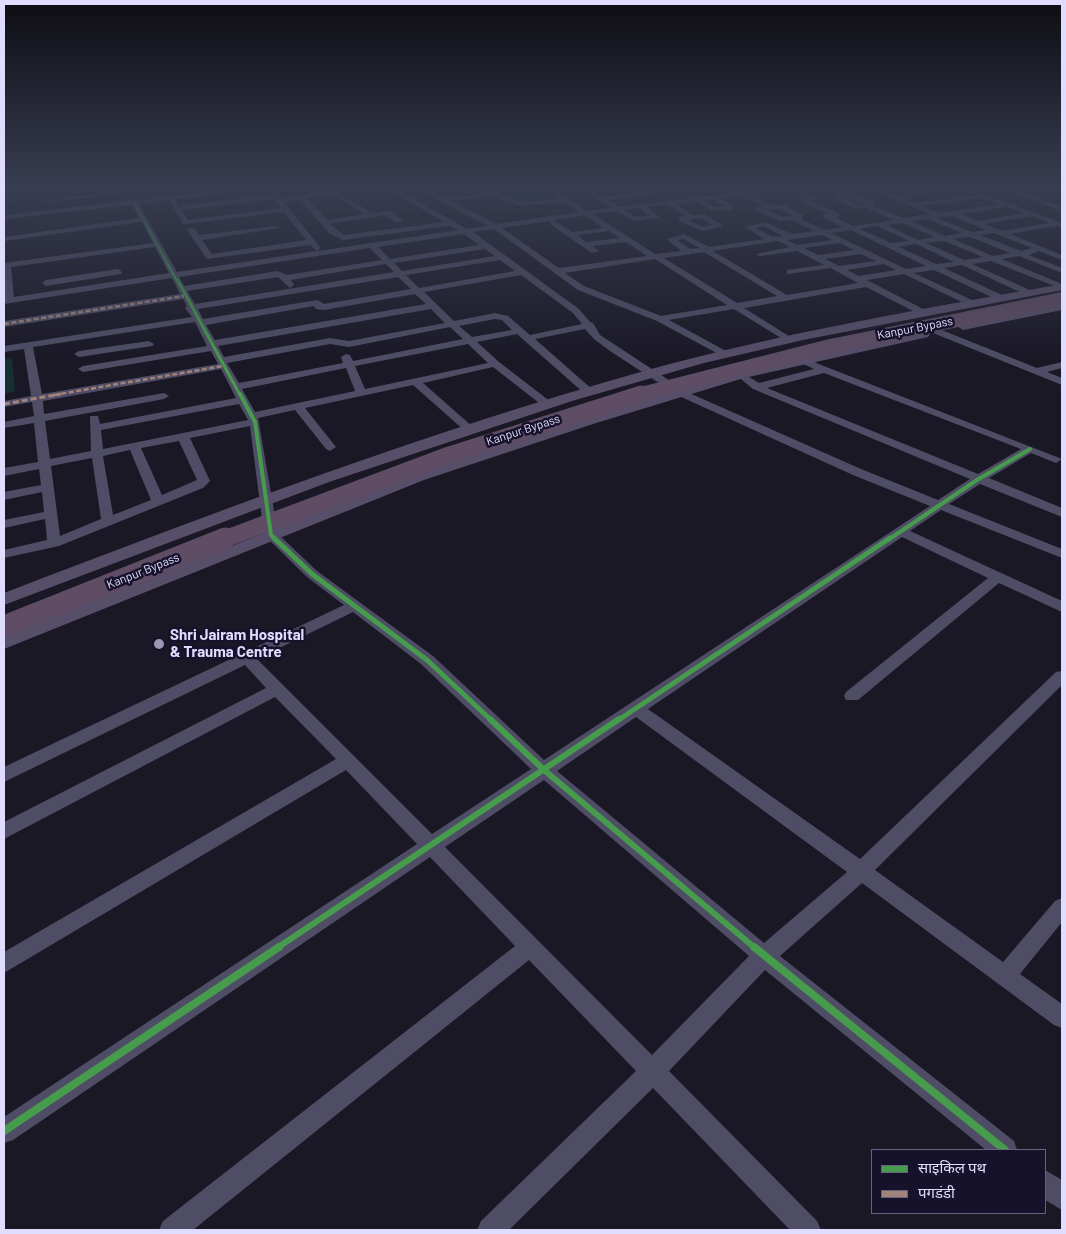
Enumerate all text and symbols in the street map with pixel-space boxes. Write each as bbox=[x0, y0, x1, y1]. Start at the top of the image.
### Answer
street label: Kanpur Bypass bbox=[876, 314, 954, 342]
street label: Kanpur Bypass bbox=[484, 411, 562, 449]
street label: Kanpur Bypass bbox=[105, 550, 181, 592]
place label: Shri Jairam Hospital & Trauma Centre bbox=[170, 626, 304, 661]
marker: Shri Jairam Hospital & Trauma Centre bbox=[152, 637, 166, 651]
legend bbox=[871, 1149, 1046, 1214]
text: साइकिल पथ bbox=[918, 1158, 986, 1176]
text: पगडंडी bbox=[918, 1183, 955, 1201]

